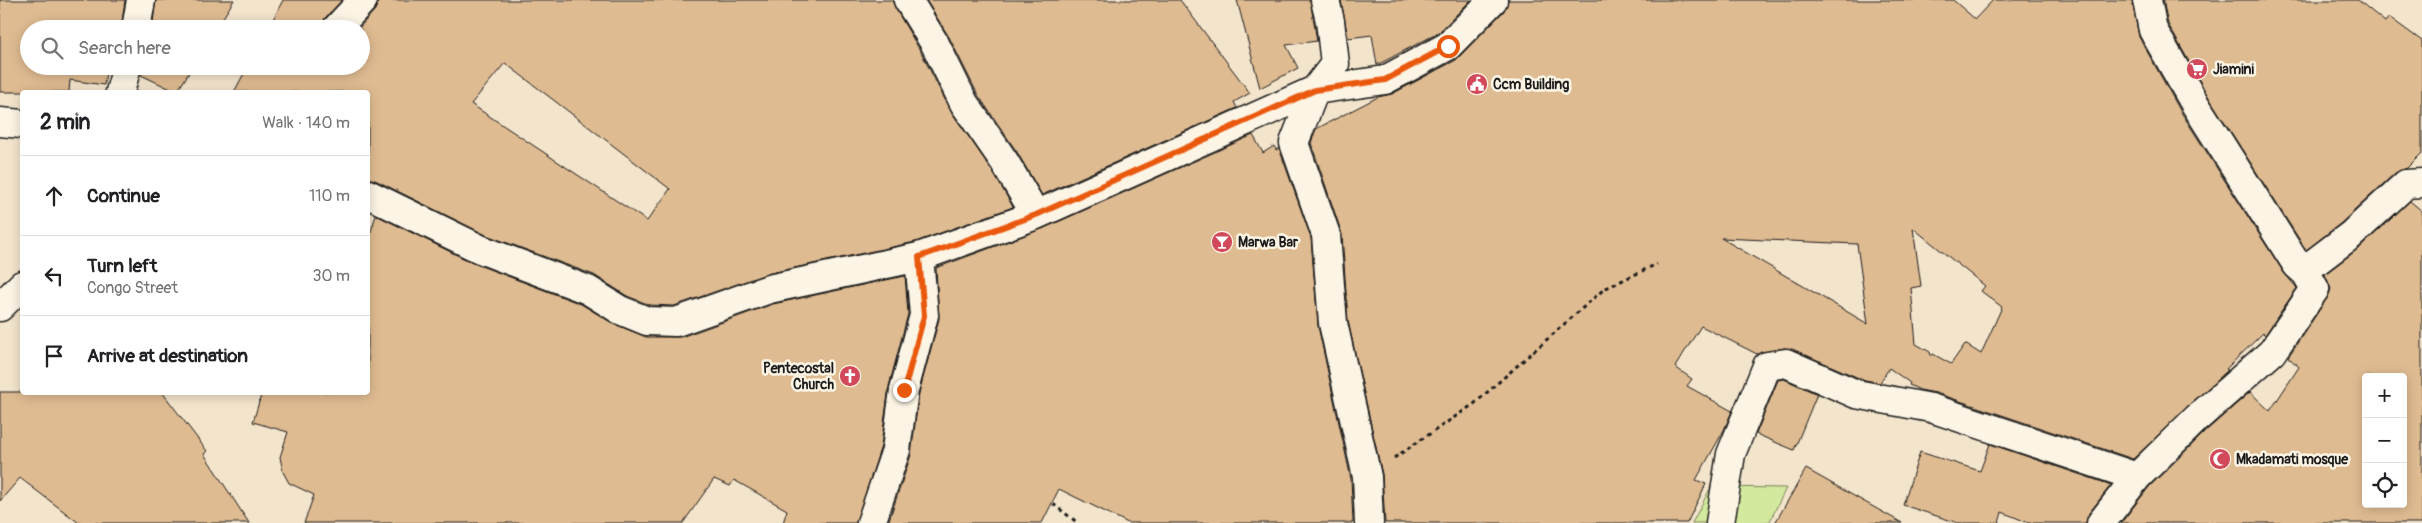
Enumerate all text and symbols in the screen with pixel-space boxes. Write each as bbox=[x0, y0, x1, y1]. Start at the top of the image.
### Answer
search box bbox=[20, 20, 370, 75]
icon: search bbox=[38, 34, 66, 62]
route start bbox=[1437, 35, 1460, 58]
text: Search here bbox=[78, 36, 171, 60]
supermarket icon: Jiamini bbox=[2185, 57, 2209, 81]
place label: Jiamini bbox=[2213, 61, 2254, 78]
public building icon: Ccm Building bbox=[1465, 72, 1489, 96]
place label: Ccm Building bbox=[1493, 76, 1569, 93]
text: 2 min bbox=[40, 109, 90, 136]
text: Walk · 140 m bbox=[262, 113, 350, 133]
icon: ahead bbox=[40, 182, 68, 210]
text: Continue bbox=[87, 184, 160, 208]
text: 110 m bbox=[309, 186, 350, 206]
bar icon: Marwa Bar bbox=[1210, 230, 1234, 254]
place label: Marwa Bar bbox=[1238, 234, 1299, 251]
text: Turn left bbox=[87, 254, 157, 278]
icon: left bbox=[40, 262, 68, 290]
text: 30 m bbox=[312, 266, 350, 286]
text: Congo Street bbox=[87, 278, 178, 298]
icon: arrive bbox=[40, 342, 68, 370]
text: Arrive at destination bbox=[87, 344, 248, 368]
place label: Pentecostal Church bbox=[763, 360, 834, 393]
church icon: Pentecostal Church bbox=[838, 364, 862, 388]
map controls bbox=[2362, 373, 2407, 508]
button: + bbox=[2362, 373, 2407, 418]
route end bbox=[893, 379, 916, 402]
button: − bbox=[2362, 418, 2407, 463]
mosque icon: Mkadamati mosque bbox=[2208, 447, 2232, 471]
place label: Mkadamati mosque bbox=[2236, 451, 2349, 468]
button: locate bbox=[2362, 463, 2407, 508]

